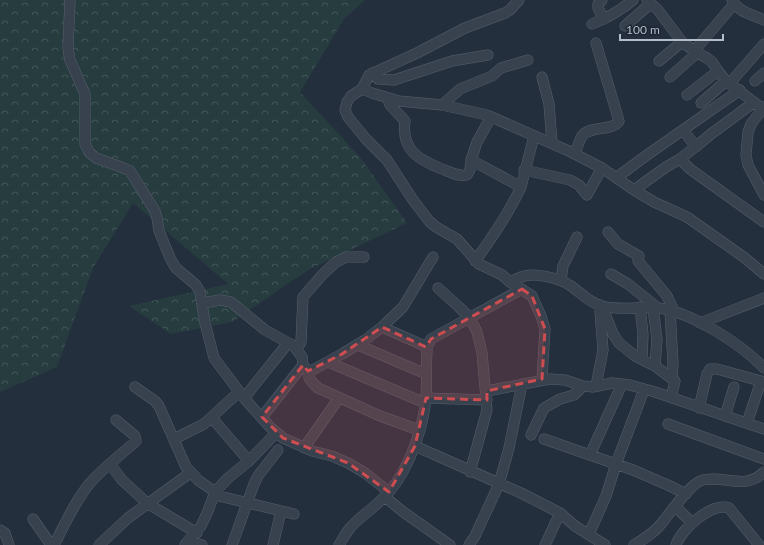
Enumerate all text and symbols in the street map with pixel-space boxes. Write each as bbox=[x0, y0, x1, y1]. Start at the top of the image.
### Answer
scale bar bbox=[620, 16, 723, 42]
text: 100 m bbox=[626, 22, 660, 37]

